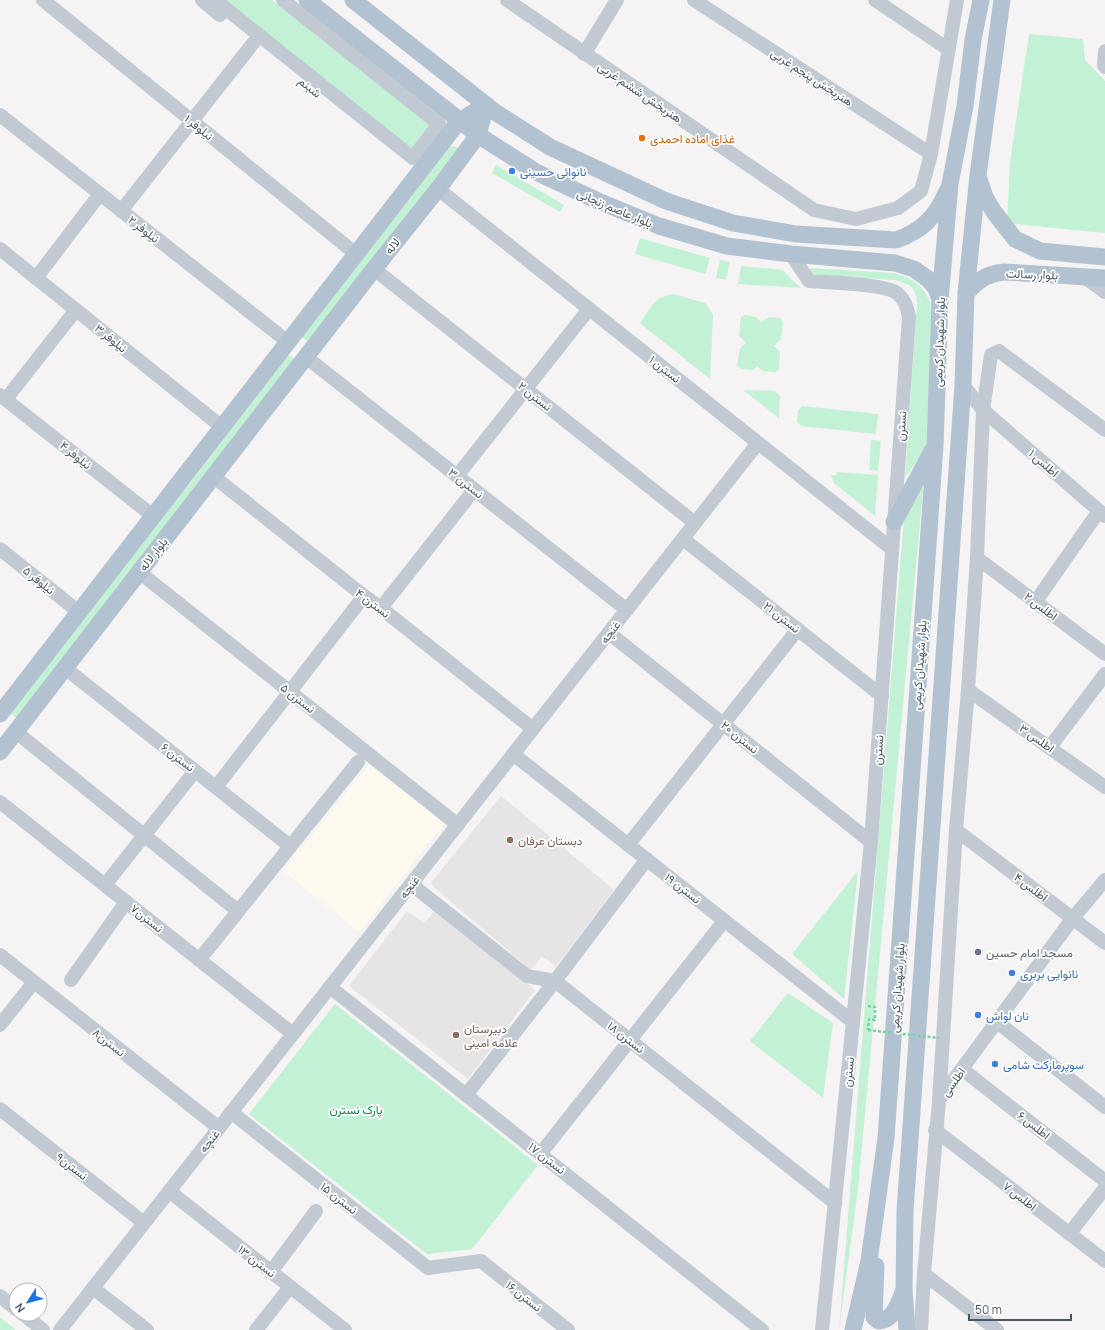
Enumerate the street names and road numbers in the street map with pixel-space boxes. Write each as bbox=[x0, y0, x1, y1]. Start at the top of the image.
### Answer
street label: هنربخش پنجم غربی bbox=[768, 44, 856, 110]
street label: هنربخش ششم غربی bbox=[594, 57, 686, 127]
street label: شبنم bbox=[295, 72, 325, 102]
street label: نیلوفر ۱ bbox=[181, 110, 217, 144]
street label: بلوار عاصم زنجانی bbox=[575, 184, 655, 232]
street label: نیلوفر ۲ bbox=[125, 211, 163, 247]
street label: لاله bbox=[380, 234, 404, 258]
street label: بلوار رسالت bbox=[1006, 265, 1058, 283]
street label: بلوار شهیدان کریمی bbox=[929, 297, 949, 387]
street label: نیلوفر ۳ bbox=[91, 320, 131, 356]
street label: نسترن ۱ bbox=[646, 351, 684, 387]
street label: نسترن ۲ bbox=[514, 377, 556, 415]
street label: نسترن bbox=[891, 410, 911, 442]
street label: نیلوفر ۴ bbox=[57, 437, 95, 473]
street label: اطلس ۱ bbox=[1025, 445, 1063, 481]
street label: نسترن ۳ bbox=[445, 464, 487, 502]
street label: بلوار لاله bbox=[134, 534, 172, 574]
street label: نیلوفر ۵ bbox=[19, 562, 59, 598]
street label: نسترن ۴ bbox=[352, 584, 394, 622]
street label: اطلس ۲ bbox=[1021, 588, 1061, 624]
street label: نسترن ۲۱ bbox=[760, 597, 804, 637]
street label: غنچه bbox=[596, 617, 624, 647]
street label: بلوار شهیدان کریمی bbox=[907, 620, 931, 710]
street label: نسترن ۵ bbox=[277, 679, 319, 717]
street label: نسترن ۲۰ bbox=[718, 717, 762, 757]
street label: اطلس ۳ bbox=[1016, 720, 1058, 756]
street label: نسترن bbox=[868, 734, 888, 766]
street label: نسترن ۶ bbox=[158, 738, 198, 776]
street label: نسترن ۱۹ bbox=[661, 868, 705, 908]
street label: اطلس ۴ bbox=[1011, 869, 1051, 905]
street label: غنچه bbox=[395, 872, 423, 902]
street label: نسترن۷ bbox=[127, 900, 167, 936]
street label: بلوار شهیدان کریمی bbox=[885, 943, 909, 1033]
street label: نسترن ۱۸ bbox=[604, 1017, 648, 1057]
street label: نسترن۸ bbox=[89, 1024, 129, 1060]
street label: نسترن bbox=[838, 1056, 858, 1088]
street label: اطلسی bbox=[937, 1064, 969, 1100]
street label: اطلس ۶ bbox=[1014, 1107, 1054, 1143]
street label: غنچه bbox=[195, 1126, 223, 1156]
street label: نسترن ۱۷ bbox=[525, 1138, 569, 1178]
street label: نسترن۹ bbox=[53, 1148, 91, 1184]
street label: اطلس ۷ bbox=[1000, 1177, 1040, 1215]
street label: نسترن ۱۵ bbox=[317, 1178, 361, 1218]
street label: نسترن ۱۳ bbox=[234, 1241, 280, 1281]
street label: نسترن ۱۶ bbox=[502, 1276, 546, 1316]

